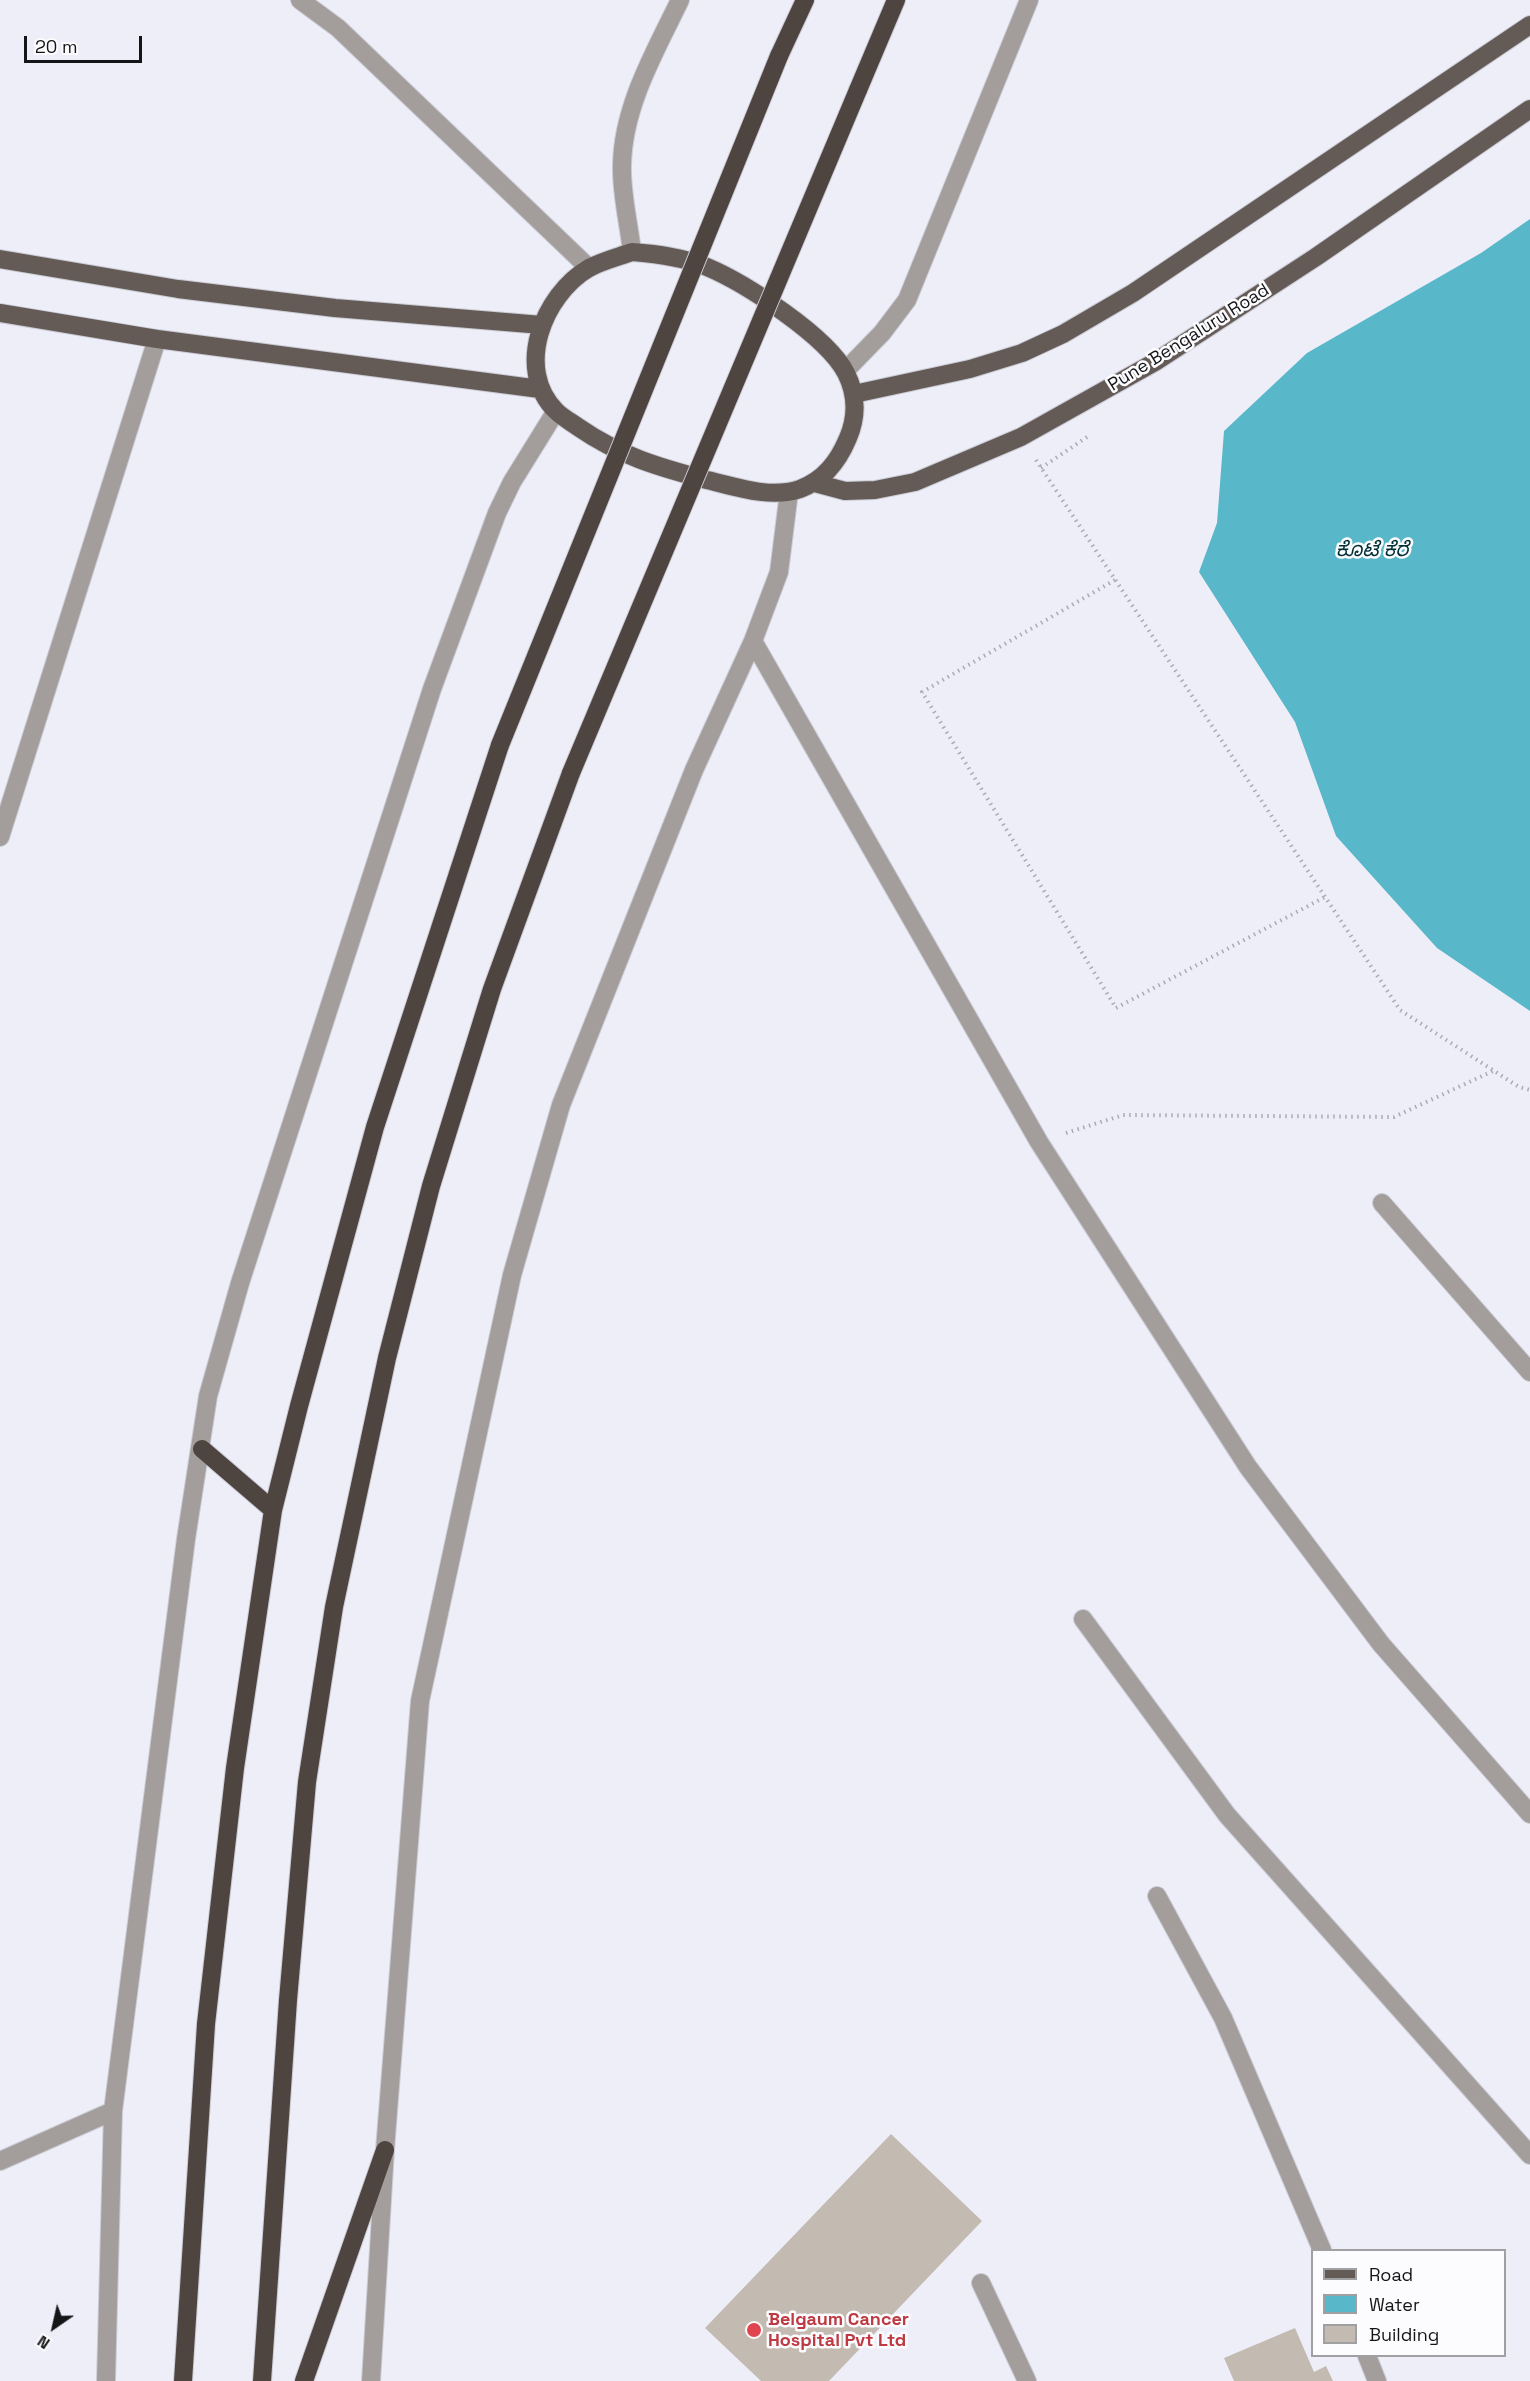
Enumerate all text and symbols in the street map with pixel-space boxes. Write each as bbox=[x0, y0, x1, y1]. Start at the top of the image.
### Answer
scale bar bbox=[27, 24, 146, 62]
text: 20 m bbox=[35, 35, 78, 58]
street label: Pune Bengaluru Road bbox=[1105, 280, 1273, 396]
water label: ಕೊಟೆ ಕೆರೆ bbox=[1336, 539, 1408, 563]
legend bbox=[1311, 2249, 1506, 2357]
text: Road bbox=[1369, 2263, 1413, 2286]
text: Water bbox=[1369, 2293, 1420, 2316]
north arrow bbox=[24, 2297, 84, 2357]
place label: Belgaum Cancer Hospital Pvt Ltd bbox=[768, 2309, 909, 2352]
marker: Belgaum Cancer Hospital Pvt Ltd bbox=[745, 2321, 763, 2339]
text: Building bbox=[1369, 2323, 1439, 2346]
text: N bbox=[33, 2331, 54, 2354]

